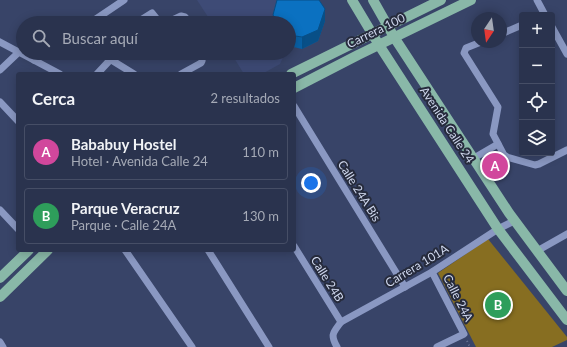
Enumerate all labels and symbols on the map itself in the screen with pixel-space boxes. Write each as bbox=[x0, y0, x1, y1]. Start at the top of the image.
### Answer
street label: Carrera 100 bbox=[344, 10, 407, 51]
north arrow bbox=[471, 12, 507, 48]
street label: Avenida Calle 24 bbox=[417, 84, 478, 166]
pin: A bbox=[482, 151, 508, 181]
street label: Calle 24A Bis bbox=[335, 157, 384, 224]
your location bbox=[301, 173, 321, 193]
street label: Carrera 101A bbox=[382, 240, 452, 290]
street label: Calle 24B bbox=[308, 253, 347, 304]
street label: Calle 24A bbox=[440, 272, 477, 325]
pin: B bbox=[485, 290, 511, 320]

